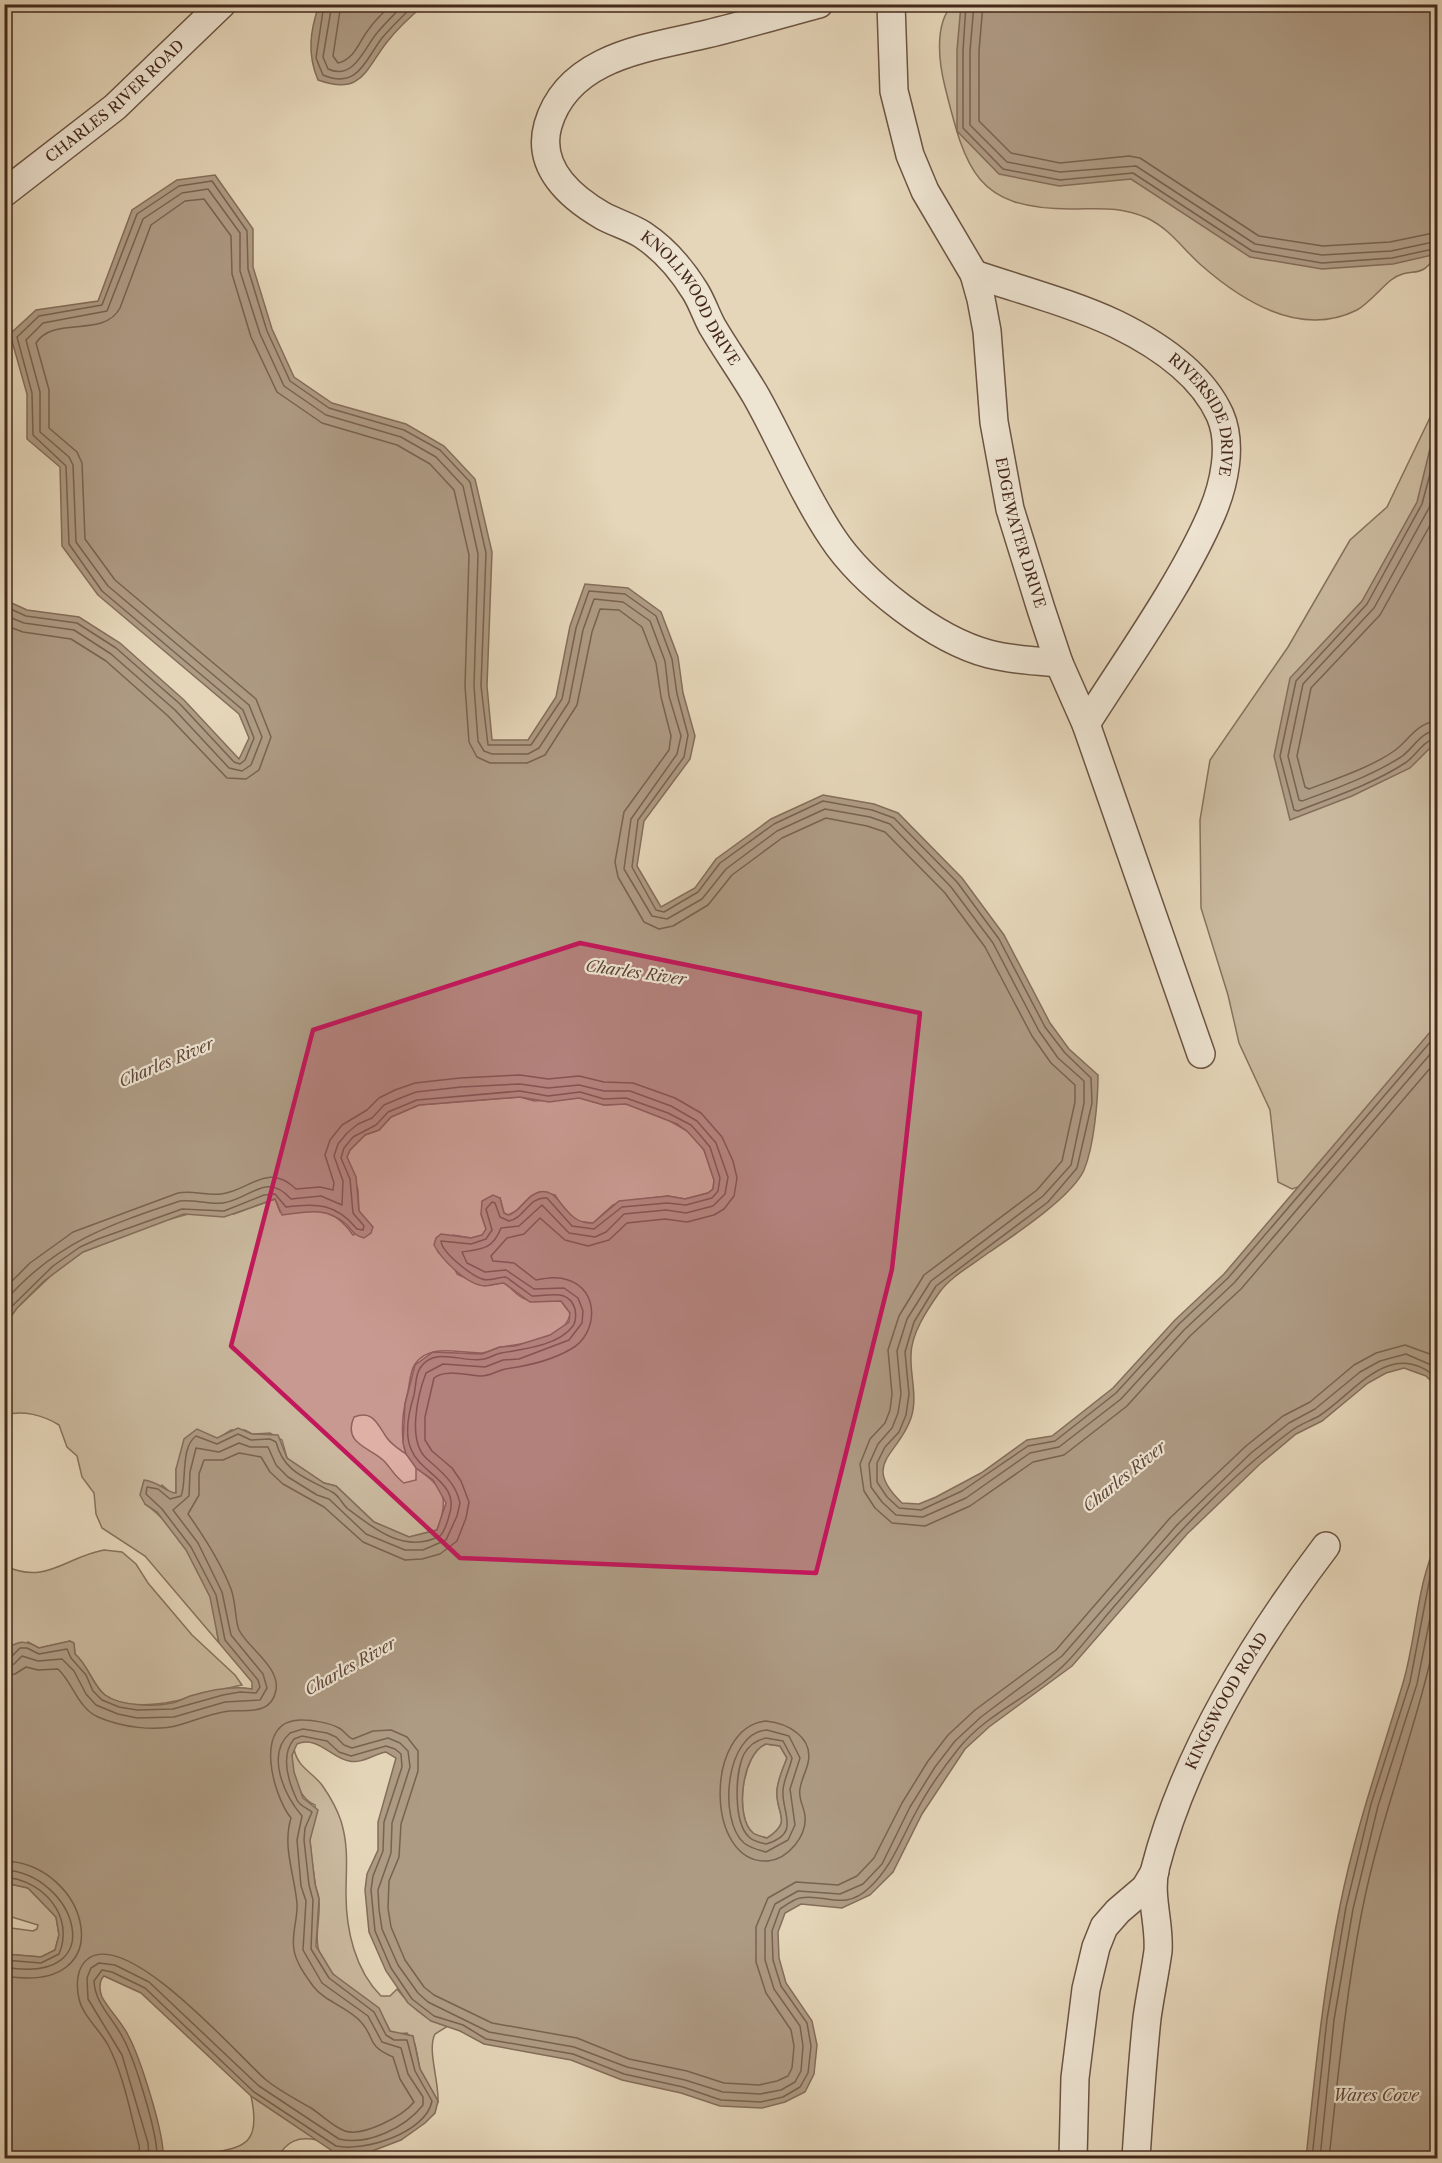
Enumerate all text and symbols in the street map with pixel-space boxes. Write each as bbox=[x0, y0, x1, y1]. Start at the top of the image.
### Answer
street label: CHARLES RIVER ROAD bbox=[41, 36, 188, 166]
street label: KNOLLWOOD DRIVE bbox=[637, 226, 744, 369]
street label: RIVERSIDE DRIVE bbox=[1165, 349, 1237, 478]
street label: EDGEWATER DRIVE bbox=[992, 455, 1050, 610]
water label: Charles River bbox=[584, 955, 689, 989]
water label: Charles River bbox=[115, 1032, 218, 1091]
water label: Charles River bbox=[1078, 1435, 1171, 1516]
street label: KINGSWOOD ROAD bbox=[1181, 1629, 1272, 1772]
water label: Charles River bbox=[301, 1632, 401, 1699]
water label: Wares Cove bbox=[1333, 2085, 1420, 2105]

